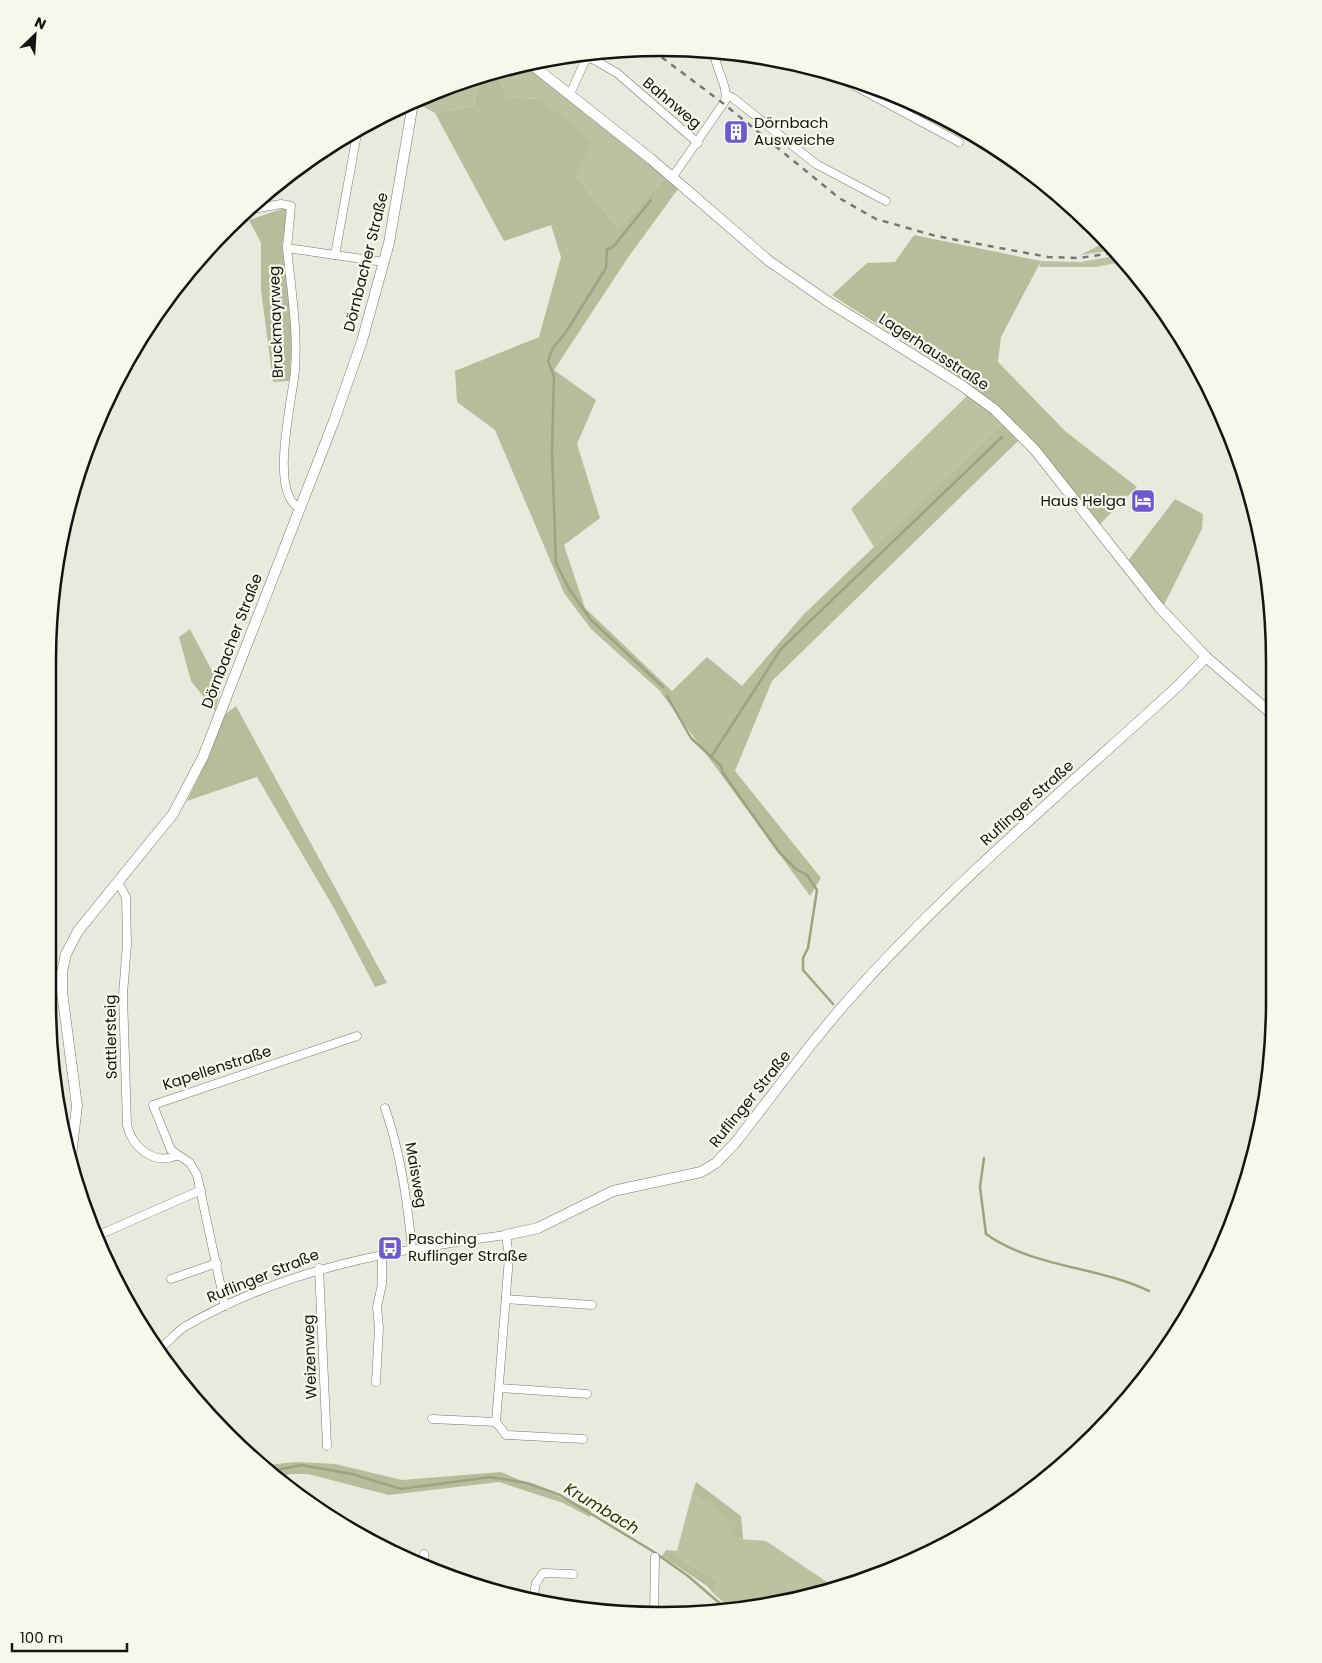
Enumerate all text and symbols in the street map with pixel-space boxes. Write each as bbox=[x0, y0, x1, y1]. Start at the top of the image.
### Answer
north arrow bbox=[10, 10, 60, 60]
text: N bbox=[31, 12, 49, 35]
street label: Bahnweg bbox=[639, 72, 706, 133]
place label: Dörnbach Ausweiche bbox=[754, 112, 835, 150]
building icon: Dörnbach Ausweiche bbox=[723, 119, 749, 145]
street label: Dörnbacher Straße bbox=[338, 190, 393, 334]
street label: Bruckmayrweg bbox=[263, 265, 288, 379]
street label: Lagerhausstraße bbox=[875, 308, 993, 395]
hotel icon: Haus Helga bbox=[1130, 488, 1156, 514]
place label: Haus Helga bbox=[1040, 490, 1126, 511]
street label: Dörnbacher Straße bbox=[196, 570, 267, 711]
street label: Ruflinger Straße bbox=[975, 755, 1078, 850]
street label: Sattlersteig bbox=[99, 994, 122, 1080]
street label: Kapellenstraße bbox=[160, 1040, 274, 1095]
street label: Ruflinger Straße bbox=[704, 1046, 795, 1152]
street label: Maisweg bbox=[400, 1140, 433, 1209]
place label: Pasching Ruflinger Straße bbox=[408, 1228, 527, 1266]
bus stop icon: Pasching Ruflinger Straße bbox=[377, 1235, 403, 1261]
street label: Ruflinger Straße bbox=[204, 1243, 322, 1308]
street label: Weizenweg bbox=[298, 1314, 321, 1400]
water label: Krumbach bbox=[560, 1477, 644, 1540]
scale bar bbox=[12, 1620, 128, 1652]
text: 100 m bbox=[20, 1627, 63, 1648]

